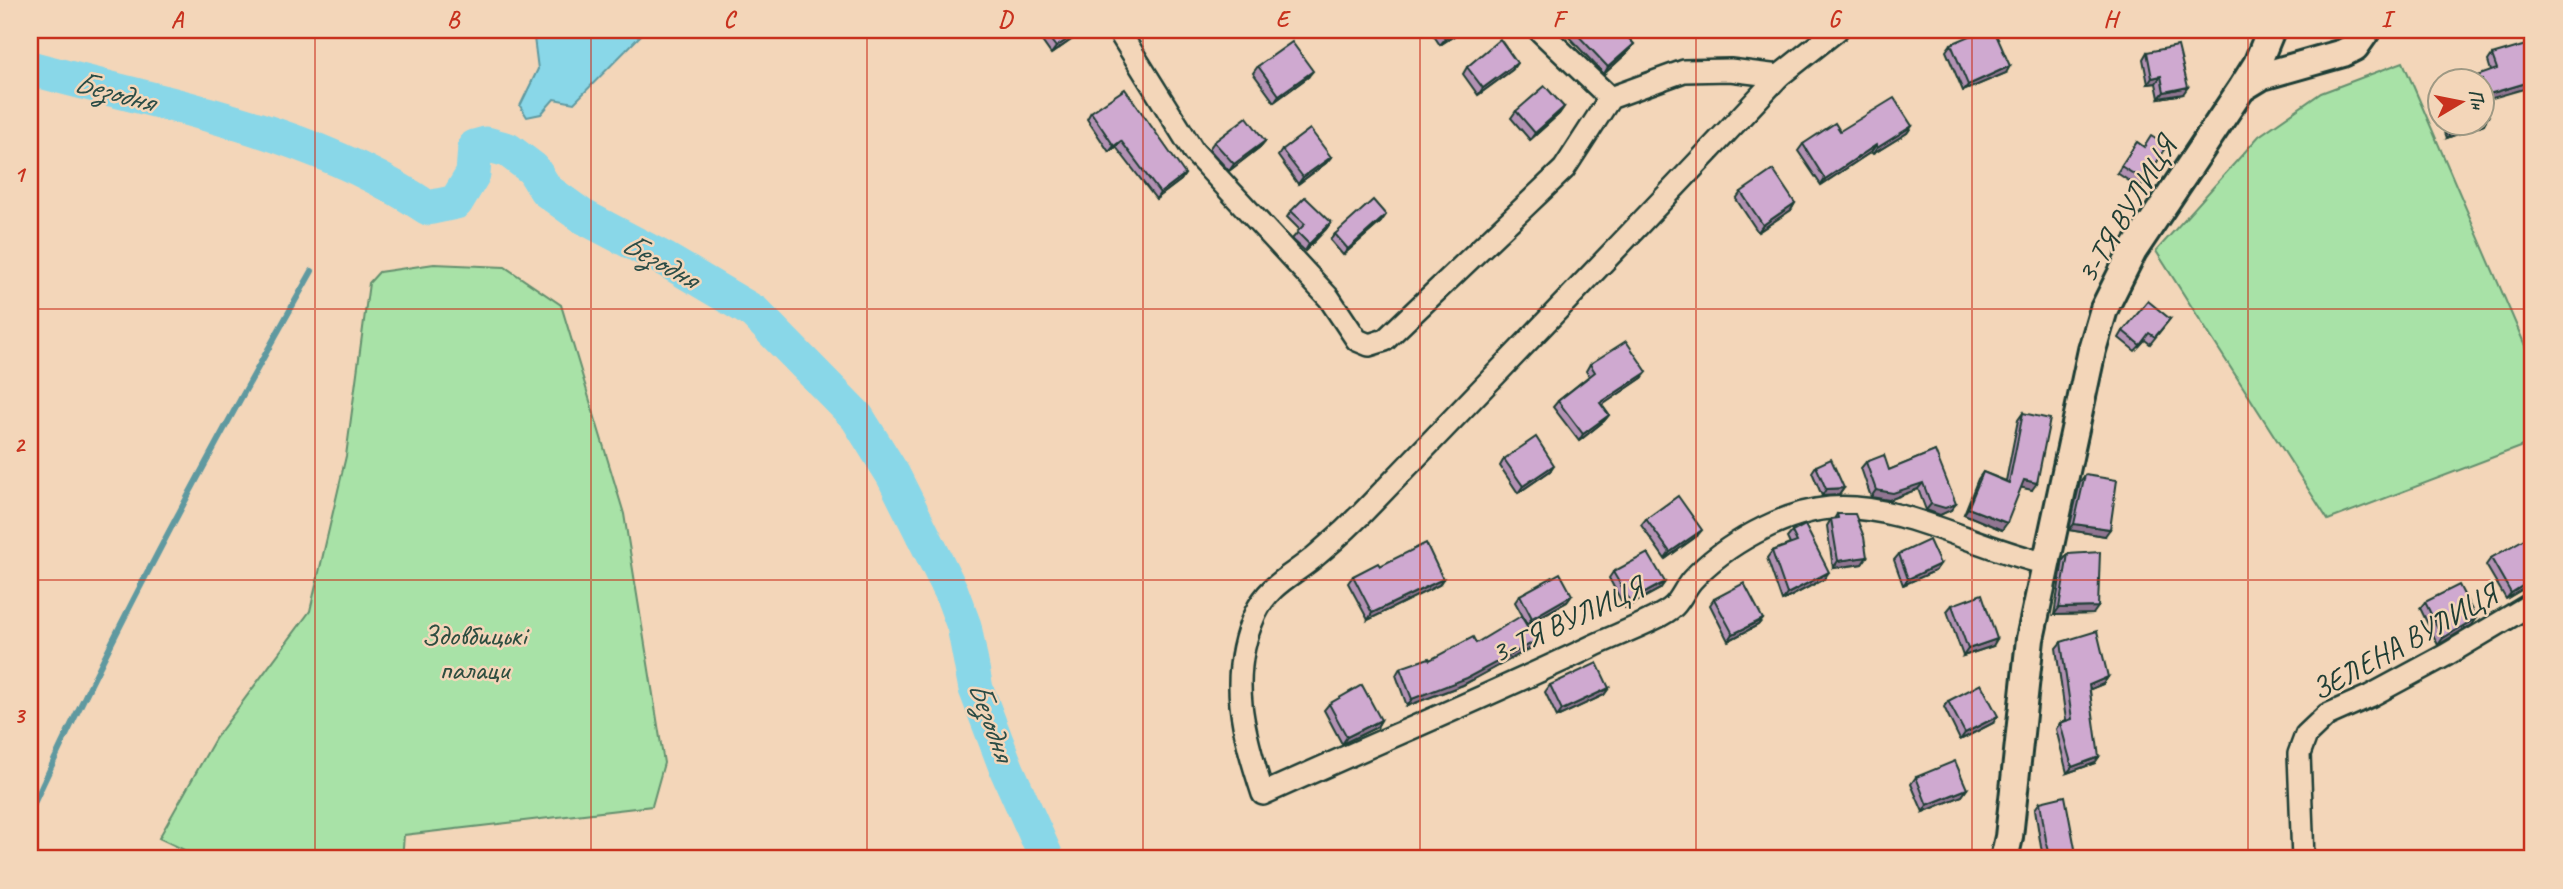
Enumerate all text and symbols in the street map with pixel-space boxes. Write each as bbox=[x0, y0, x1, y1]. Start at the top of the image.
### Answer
text: A bbox=[171, 5, 185, 34]
text: B bbox=[447, 5, 461, 34]
text: C bbox=[724, 5, 738, 34]
text: D bbox=[998, 5, 1014, 34]
text: E bbox=[1276, 5, 1292, 34]
text: F bbox=[1553, 5, 1569, 34]
text: G bbox=[1828, 5, 1843, 34]
text: H bbox=[2103, 5, 2121, 34]
text: I bbox=[2381, 5, 2396, 34]
water label: Безодня bbox=[69, 61, 163, 123]
north arrow bbox=[2426, 66, 2496, 136]
text: Пн bbox=[2463, 87, 2491, 113]
street label: 3-ТЯ ВУЛИЦЯ bbox=[2068, 126, 2187, 290]
text: 1 bbox=[14, 160, 27, 189]
water label: Безодня bbox=[614, 223, 710, 300]
text: 2 bbox=[14, 430, 27, 459]
street label: 3-ТЯ ВУЛИЦЯ bbox=[1485, 566, 1653, 672]
street label: ЗЕЛЕНА ВУЛИЦЯ bbox=[2304, 573, 2507, 709]
park label: Здовбицькі палаци bbox=[421, 616, 530, 688]
water label: Безодня bbox=[958, 675, 1026, 770]
text: 3 bbox=[14, 701, 27, 730]

